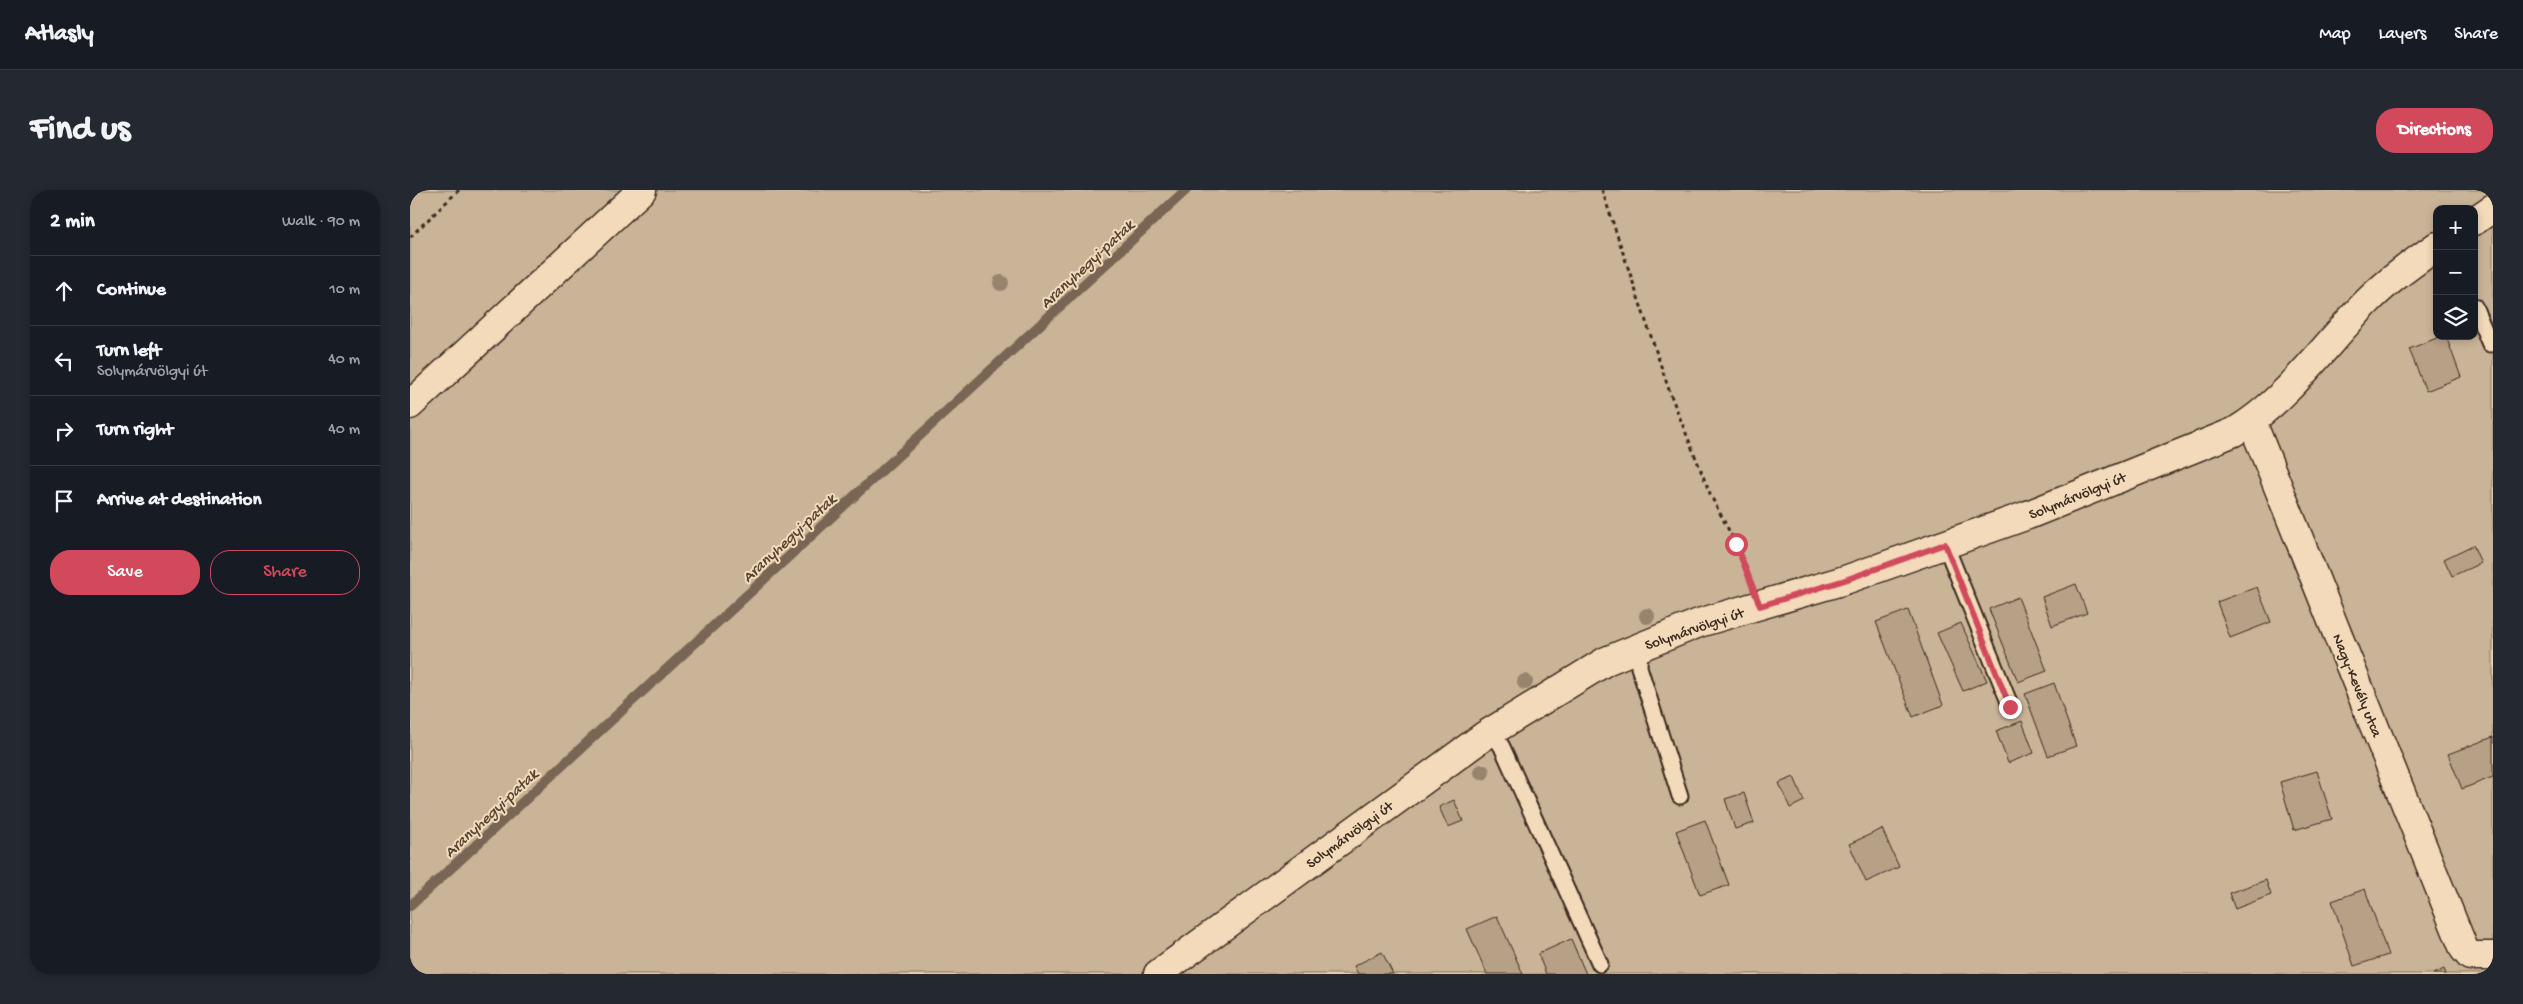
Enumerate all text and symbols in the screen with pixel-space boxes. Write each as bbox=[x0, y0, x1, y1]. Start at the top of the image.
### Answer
text: Atlasly bbox=[25, 20, 94, 49]
text: Map bbox=[2319, 24, 2351, 45]
text: Layers bbox=[2379, 24, 2426, 45]
text: Share bbox=[2454, 24, 2498, 45]
button: Directions bbox=[2376, 108, 2493, 153]
text: Find us bbox=[30, 110, 130, 151]
map controls bbox=[2433, 205, 2478, 340]
button: + bbox=[2433, 205, 2478, 250]
text: 2 min bbox=[50, 210, 95, 235]
text: Walk · 90 m bbox=[282, 213, 360, 232]
water label: Aranyhegyi-patak bbox=[1038, 216, 1141, 314]
button: − bbox=[2433, 250, 2478, 295]
icon: ahead bbox=[50, 277, 78, 305]
text: Continue bbox=[97, 279, 166, 302]
text: 10 m bbox=[329, 281, 360, 300]
button: layers bbox=[2433, 295, 2478, 340]
text: Turn left bbox=[97, 340, 161, 363]
icon: left bbox=[50, 347, 78, 375]
text: 40 m bbox=[328, 351, 360, 370]
text: Solymárvölgyi út bbox=[97, 363, 207, 382]
icon: right bbox=[50, 417, 78, 445]
text: Turn right bbox=[97, 419, 173, 442]
text: 40 m bbox=[328, 421, 360, 440]
street label: Solymárvölgyi út bbox=[2026, 468, 2131, 525]
icon: arrive bbox=[50, 487, 78, 515]
text: Arrive at destination bbox=[97, 489, 261, 512]
water label: Aranyhegyi-patak bbox=[740, 490, 843, 588]
route start bbox=[1725, 533, 1748, 556]
button: Save bbox=[50, 550, 200, 595]
button: Share bbox=[210, 550, 360, 595]
street label: Solymárvölgyi út bbox=[1643, 604, 1748, 655]
street label: Nagy-Kevély utca bbox=[2327, 631, 2385, 741]
route end bbox=[1999, 696, 2022, 719]
water label: Aranyhegyi-patak bbox=[442, 765, 545, 863]
street label: Solymárvölgyi út bbox=[1303, 797, 1399, 873]

